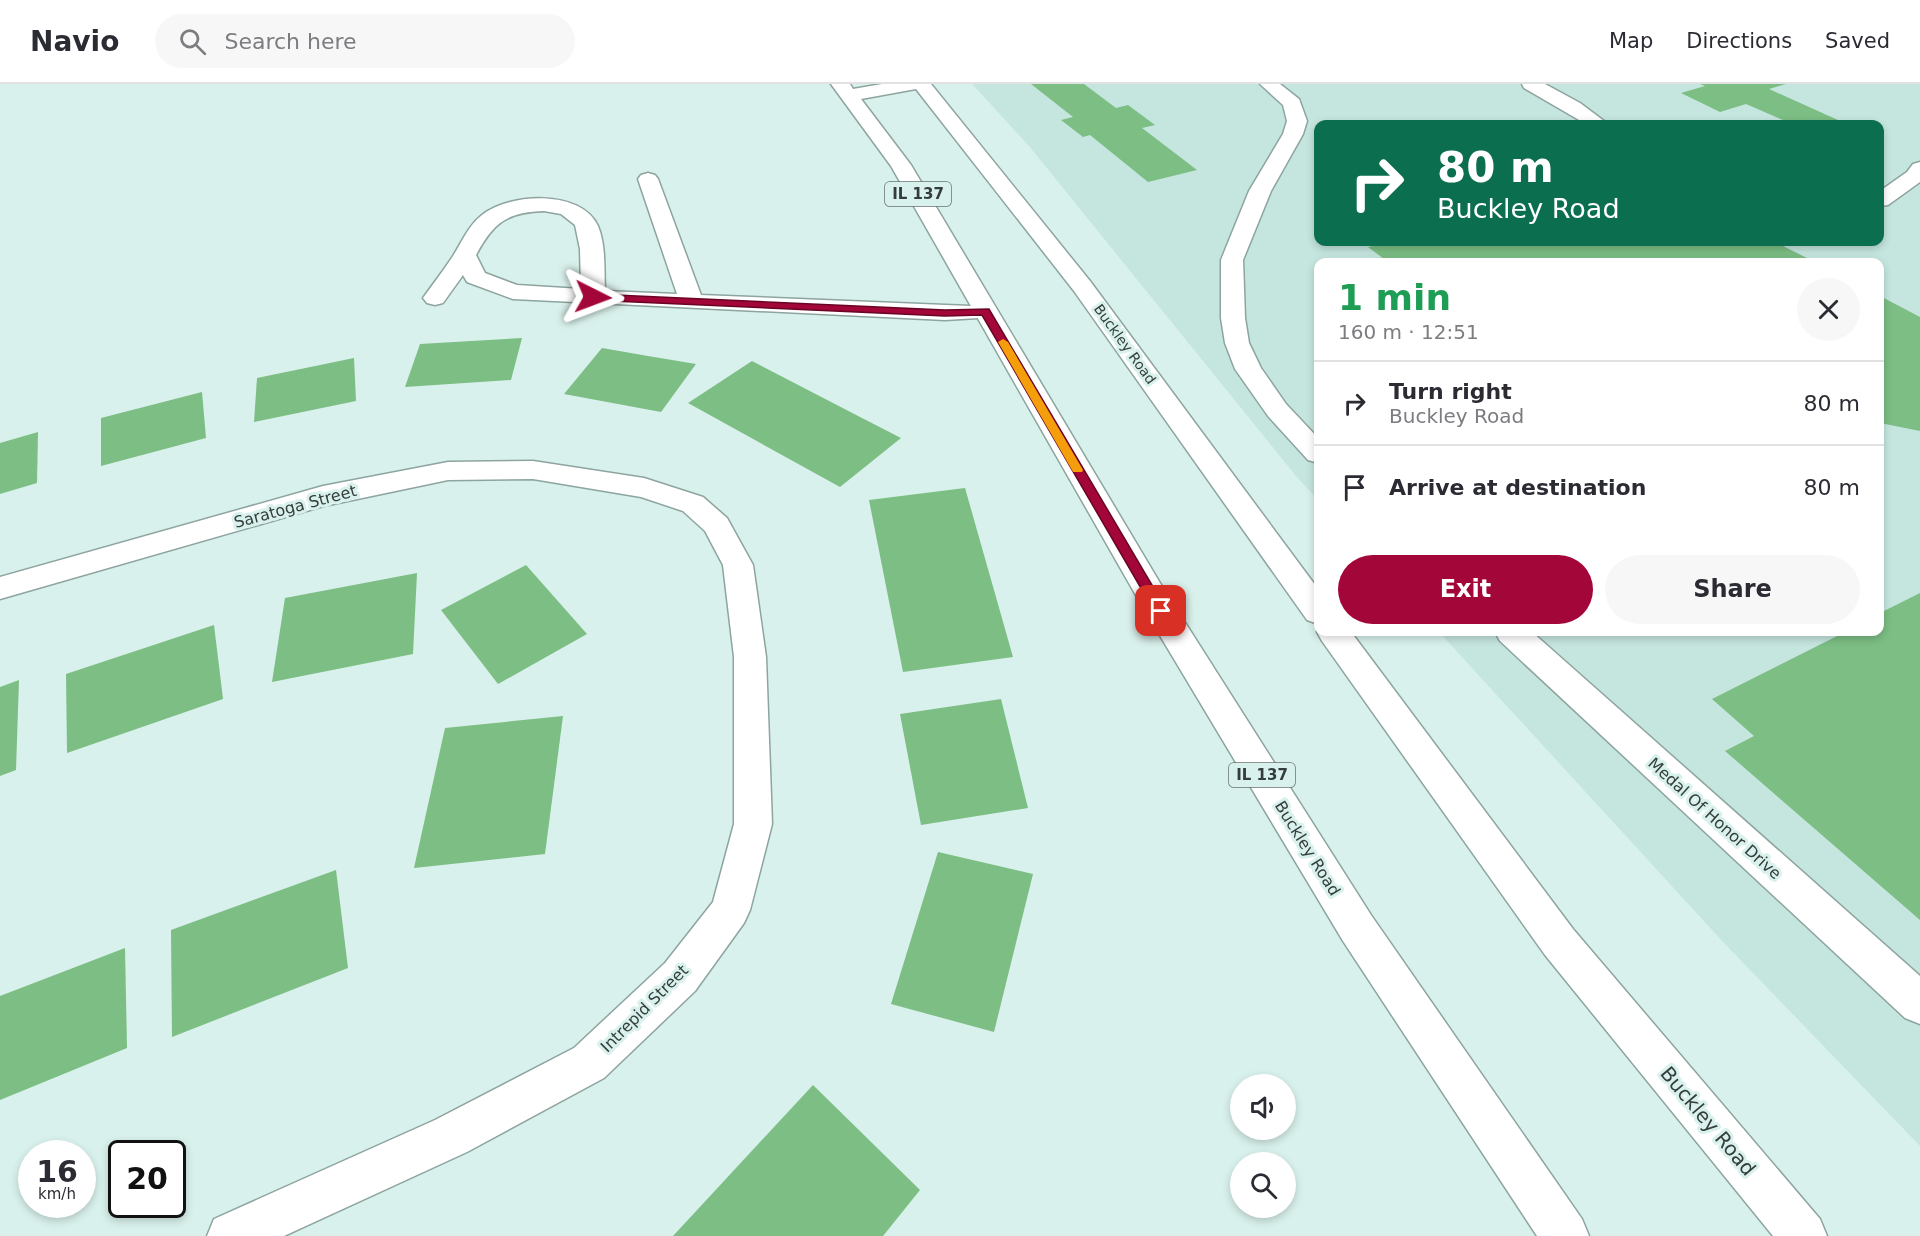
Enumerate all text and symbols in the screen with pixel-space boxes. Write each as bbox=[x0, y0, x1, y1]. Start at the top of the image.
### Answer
search box bbox=[155, 14, 575, 68]
text: Navio bbox=[30, 25, 119, 58]
icon: search bbox=[176, 25, 209, 58]
text: Search here bbox=[224, 29, 357, 54]
text: Map bbox=[1609, 29, 1653, 53]
text: Directions bbox=[1686, 29, 1792, 53]
text: Saved bbox=[1825, 29, 1890, 53]
text: 80 m bbox=[1437, 143, 1554, 192]
icon: right bbox=[1338, 144, 1416, 222]
road number: IL 137 bbox=[885, 182, 951, 206]
text: Buckley Road bbox=[1437, 193, 1620, 224]
position arrow bbox=[561, 265, 625, 329]
text: 1 min bbox=[1338, 277, 1451, 318]
button: close bbox=[1797, 278, 1860, 341]
street label: Buckley Road bbox=[1091, 301, 1159, 387]
text: 160 m · 12:51 bbox=[1338, 320, 1479, 344]
text: Turn right bbox=[1389, 379, 1512, 404]
icon: right bbox=[1338, 387, 1371, 420]
text: 80 m bbox=[1804, 391, 1860, 416]
text: Buckley Road bbox=[1389, 404, 1524, 428]
icon: arrive bbox=[1338, 471, 1371, 504]
text: Arrive at destination bbox=[1389, 475, 1646, 500]
text: 80 m bbox=[1804, 475, 1860, 500]
street label: Saratoga Street bbox=[232, 481, 358, 532]
button: Exit bbox=[1338, 555, 1593, 624]
button: Share bbox=[1605, 555, 1860, 624]
pin bbox=[1135, 585, 1186, 636]
icon: arrive bbox=[1144, 594, 1177, 627]
street label: Medal Of Honor Drive bbox=[1644, 754, 1785, 883]
road number: IL 137 bbox=[1229, 763, 1295, 787]
street label: Buckley Road bbox=[1271, 797, 1344, 899]
street label: Intrepid Street bbox=[597, 961, 692, 1056]
street label: Buckley Road bbox=[1655, 1061, 1761, 1181]
map controls bbox=[1230, 1074, 1296, 1218]
button: sound bbox=[1230, 1074, 1296, 1140]
speed limit sign: 20 bbox=[108, 1140, 186, 1218]
button: search bbox=[1230, 1152, 1296, 1218]
text: 16 bbox=[36, 1154, 78, 1189]
text: km/h bbox=[38, 1185, 76, 1203]

